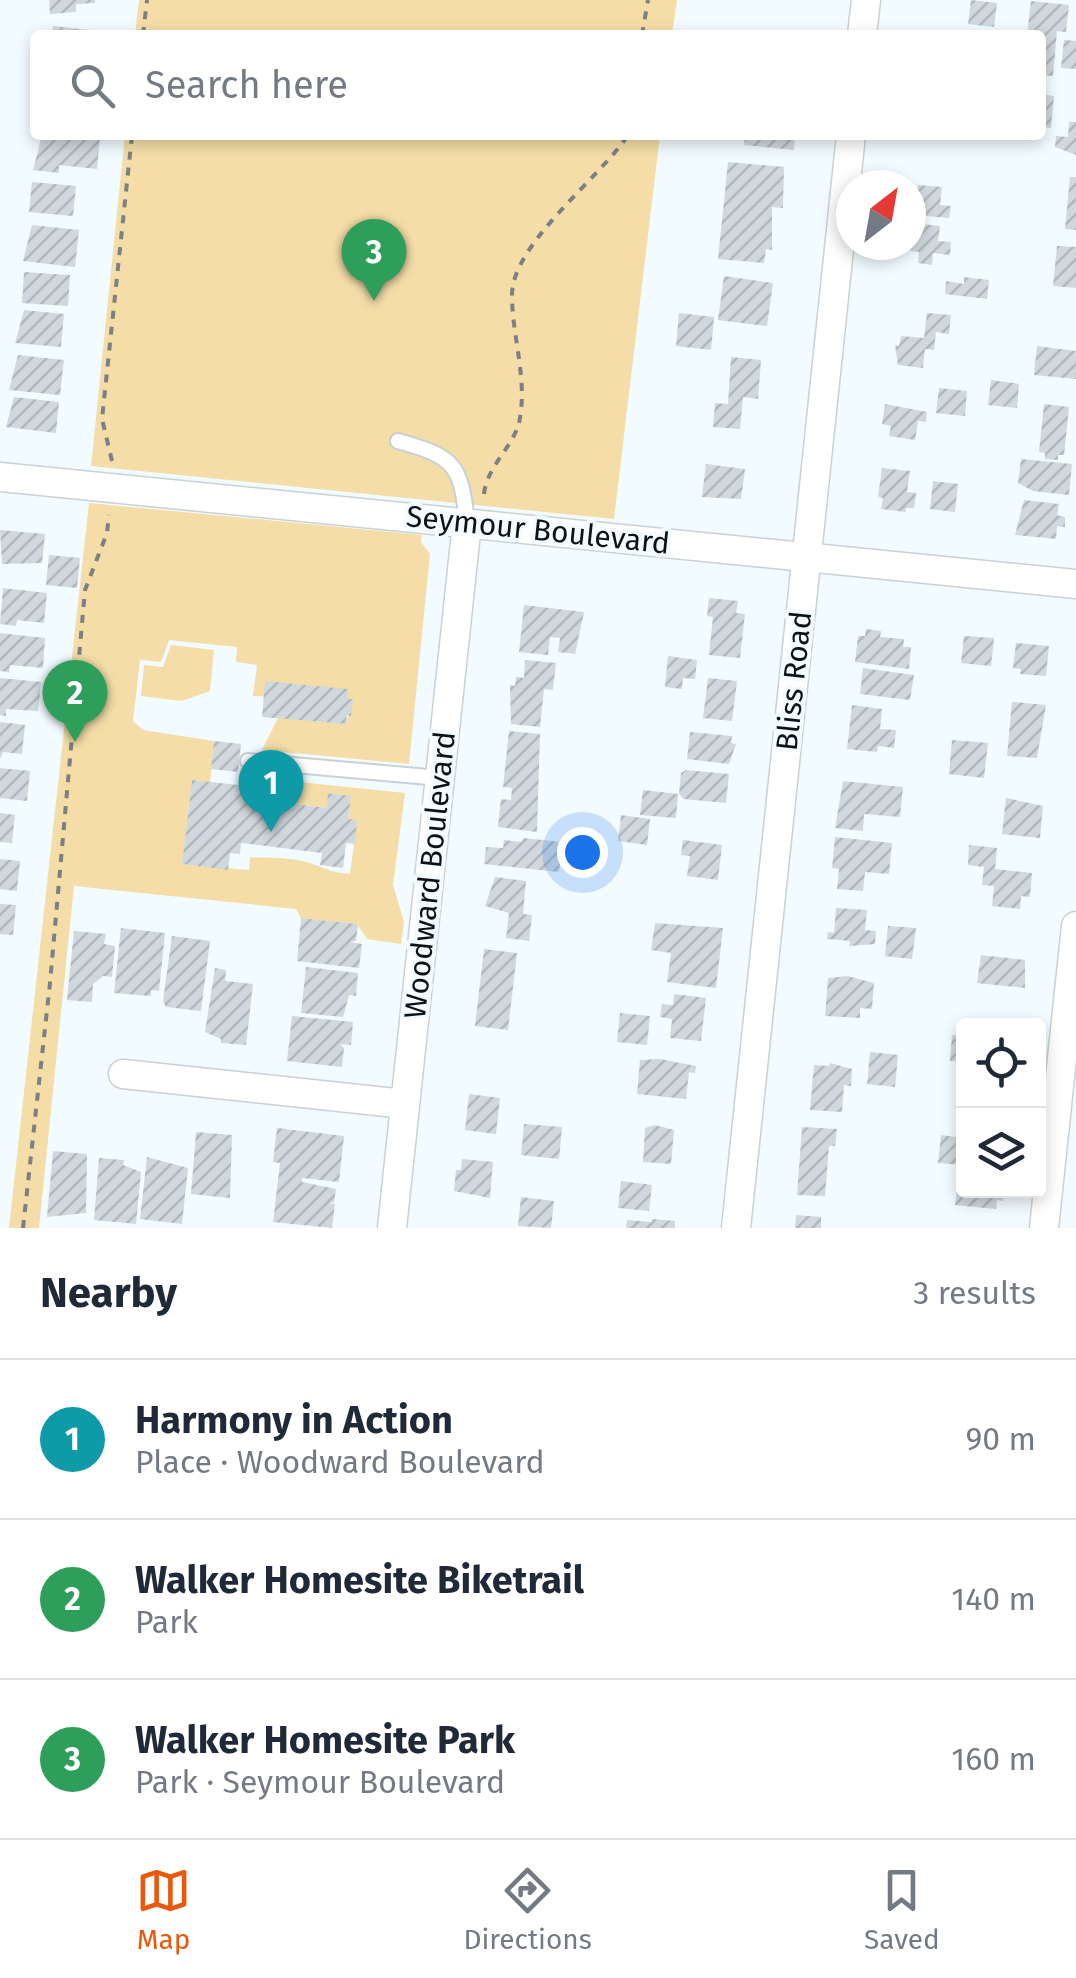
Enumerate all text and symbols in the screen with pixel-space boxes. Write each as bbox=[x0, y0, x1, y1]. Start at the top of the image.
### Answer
search box bbox=[30, 30, 1046, 140]
icon: search bbox=[65, 58, 120, 113]
text: Search here bbox=[145, 62, 348, 108]
north arrow bbox=[836, 170, 926, 260]
pin: 3 bbox=[342, 218, 406, 301]
street label: Seymour Boulevard bbox=[404, 498, 672, 562]
street label: Bliss Road bbox=[769, 609, 819, 753]
pin: 2 bbox=[42, 660, 108, 742]
street label: Woodward Boulevard bbox=[397, 730, 463, 1020]
pin: 1 bbox=[238, 750, 304, 832]
your location bbox=[557, 827, 608, 878]
map controls bbox=[956, 1018, 1046, 1198]
button: locate bbox=[956, 1018, 1046, 1108]
button: layers bbox=[956, 1108, 1046, 1198]
text: Nearby bbox=[40, 1268, 177, 1318]
text: 3 results bbox=[913, 1274, 1036, 1312]
text: Harmony in Action bbox=[135, 1397, 453, 1443]
text: 1 bbox=[65, 1420, 80, 1458]
text: 90 m bbox=[965, 1420, 1036, 1458]
text: Place · Woodward Boulevard bbox=[135, 1443, 545, 1481]
text: Walker Homesite Biketrail bbox=[135, 1557, 584, 1603]
text: 2 bbox=[64, 1580, 81, 1618]
text: 140 m bbox=[951, 1580, 1036, 1618]
text: Park bbox=[135, 1603, 198, 1641]
text: Walker Homesite Park bbox=[135, 1717, 515, 1763]
text: 3 bbox=[64, 1740, 81, 1778]
text: 160 m bbox=[951, 1740, 1036, 1778]
text: Park · Seymour Boulevard bbox=[135, 1763, 505, 1801]
tab: Map bbox=[136, 1863, 191, 1956]
tab: Directions bbox=[463, 1863, 592, 1956]
tab: Saved bbox=[864, 1863, 940, 1956]

